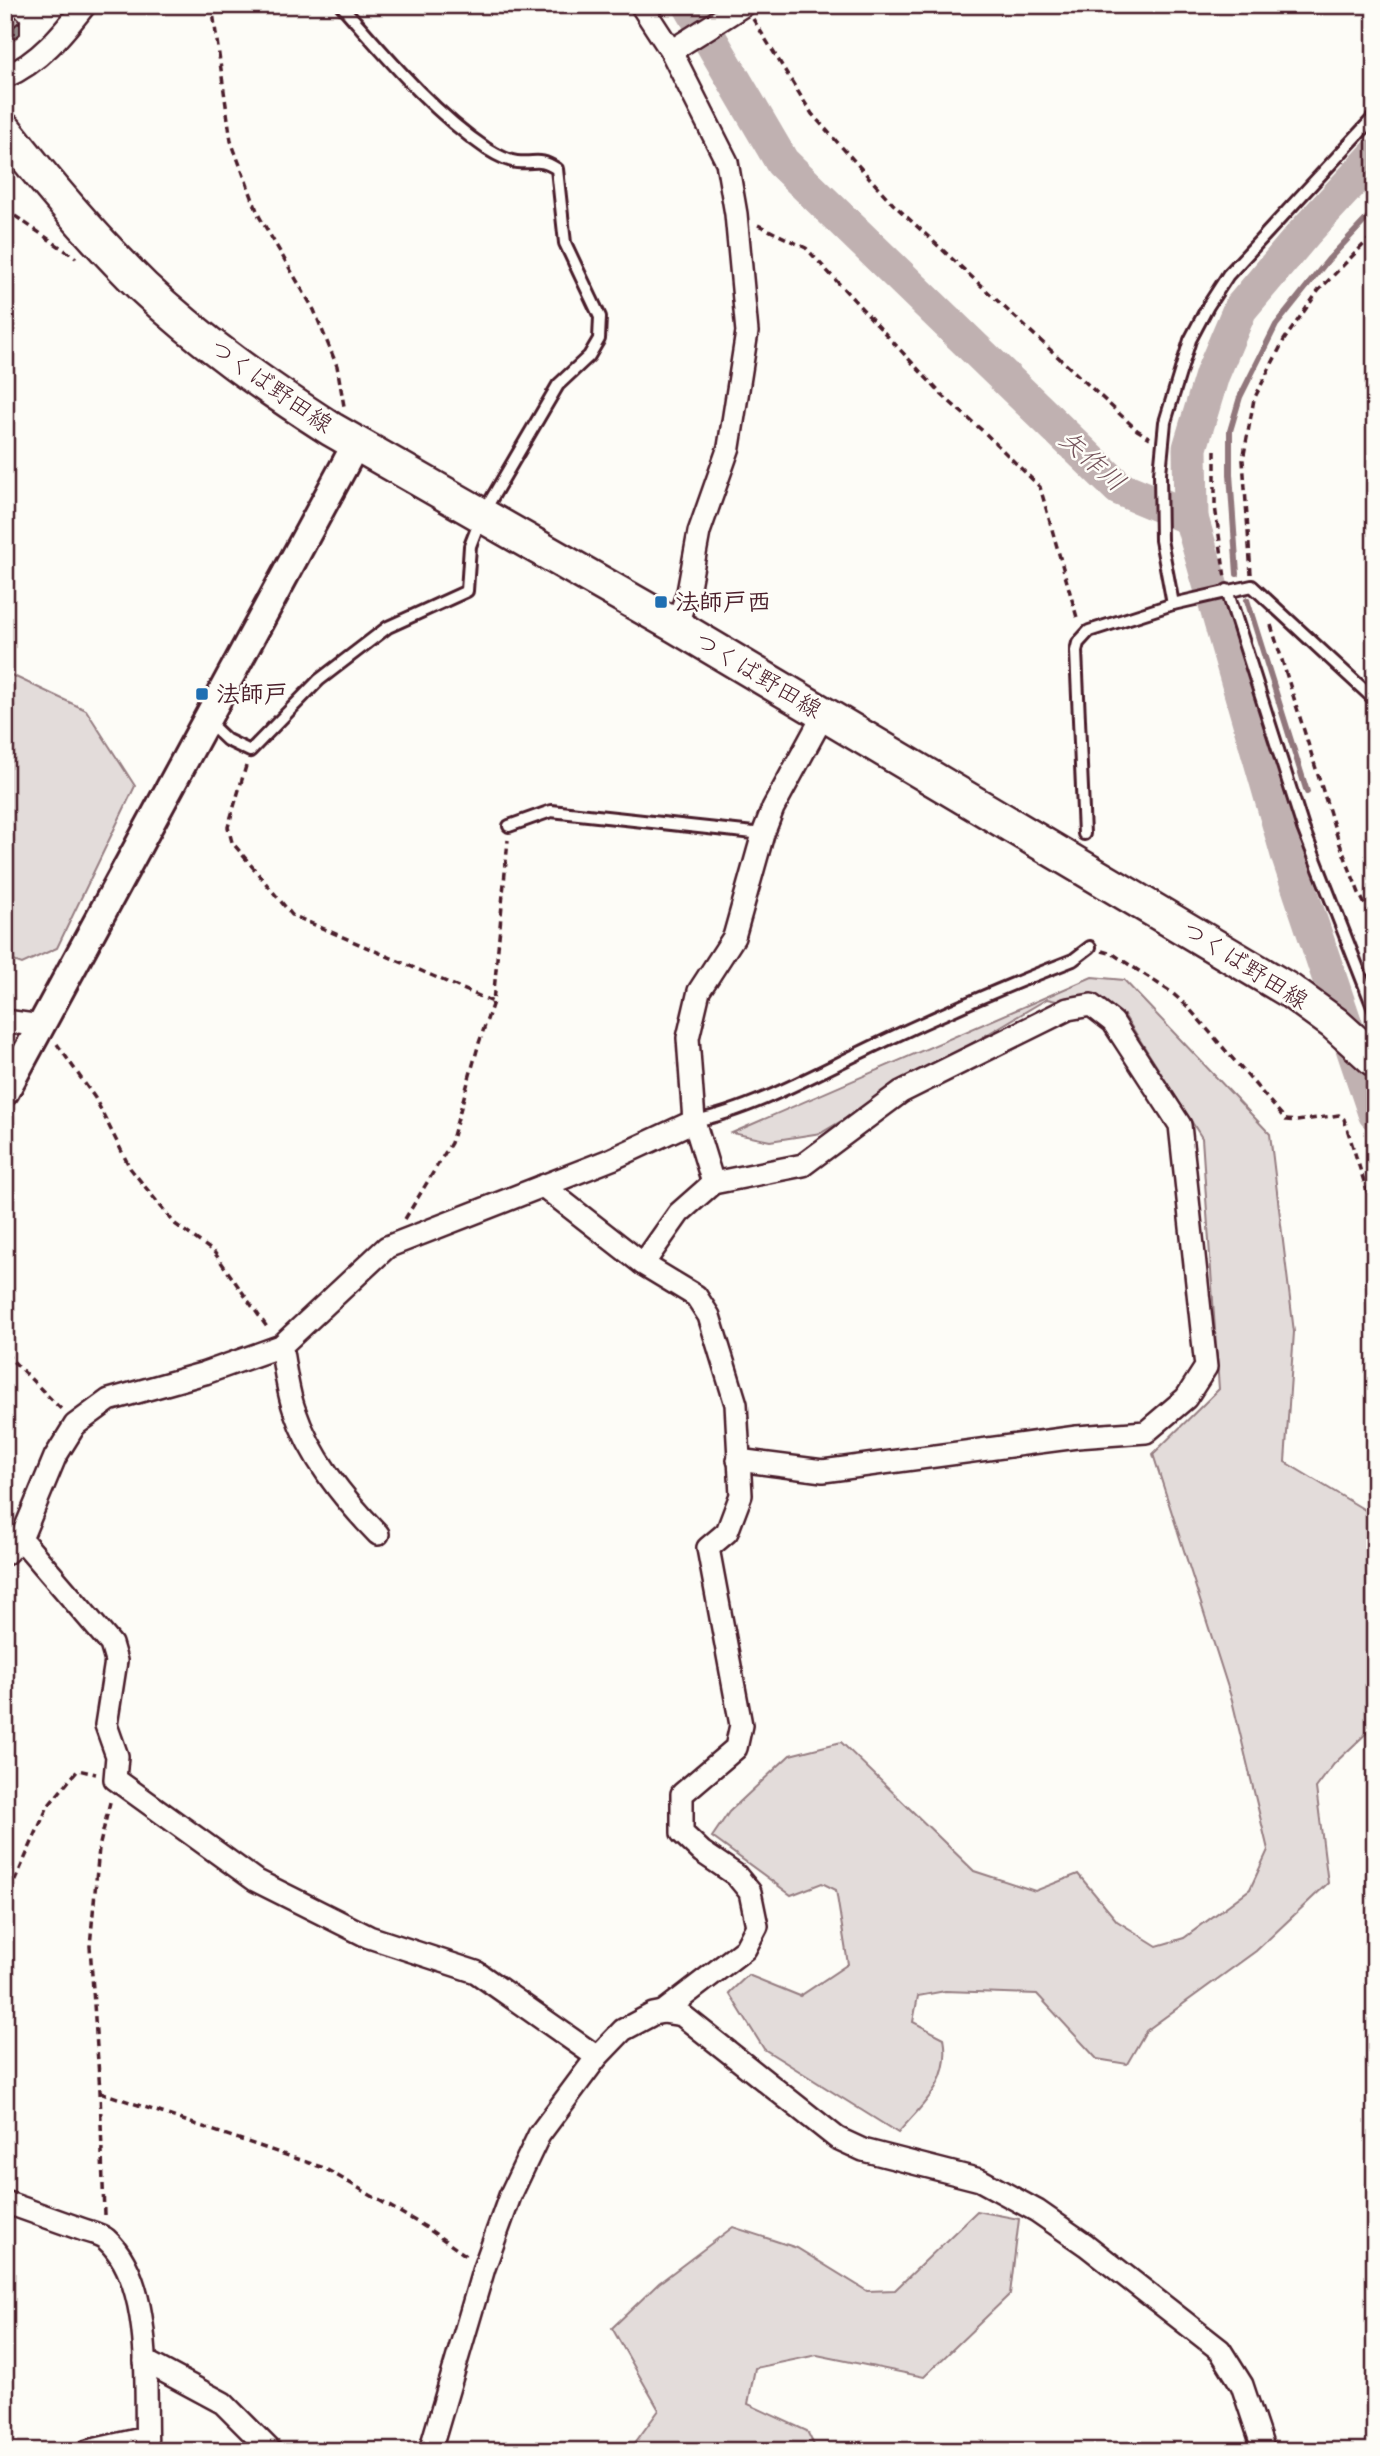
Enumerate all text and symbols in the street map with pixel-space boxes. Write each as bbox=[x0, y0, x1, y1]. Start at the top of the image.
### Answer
street label: つくば野田線 bbox=[203, 332, 339, 440]
water label: 矢作川 bbox=[1052, 421, 1134, 499]
place label: 法師戸西 bbox=[675, 586, 771, 618]
marker: 法師戸西 bbox=[653, 594, 669, 610]
street label: つくば野田線 bbox=[688, 624, 828, 726]
place label: 法師戸 bbox=[216, 678, 288, 710]
marker: 法師戸 bbox=[194, 686, 210, 702]
street label: つくば野田線 bbox=[1175, 913, 1315, 1017]

